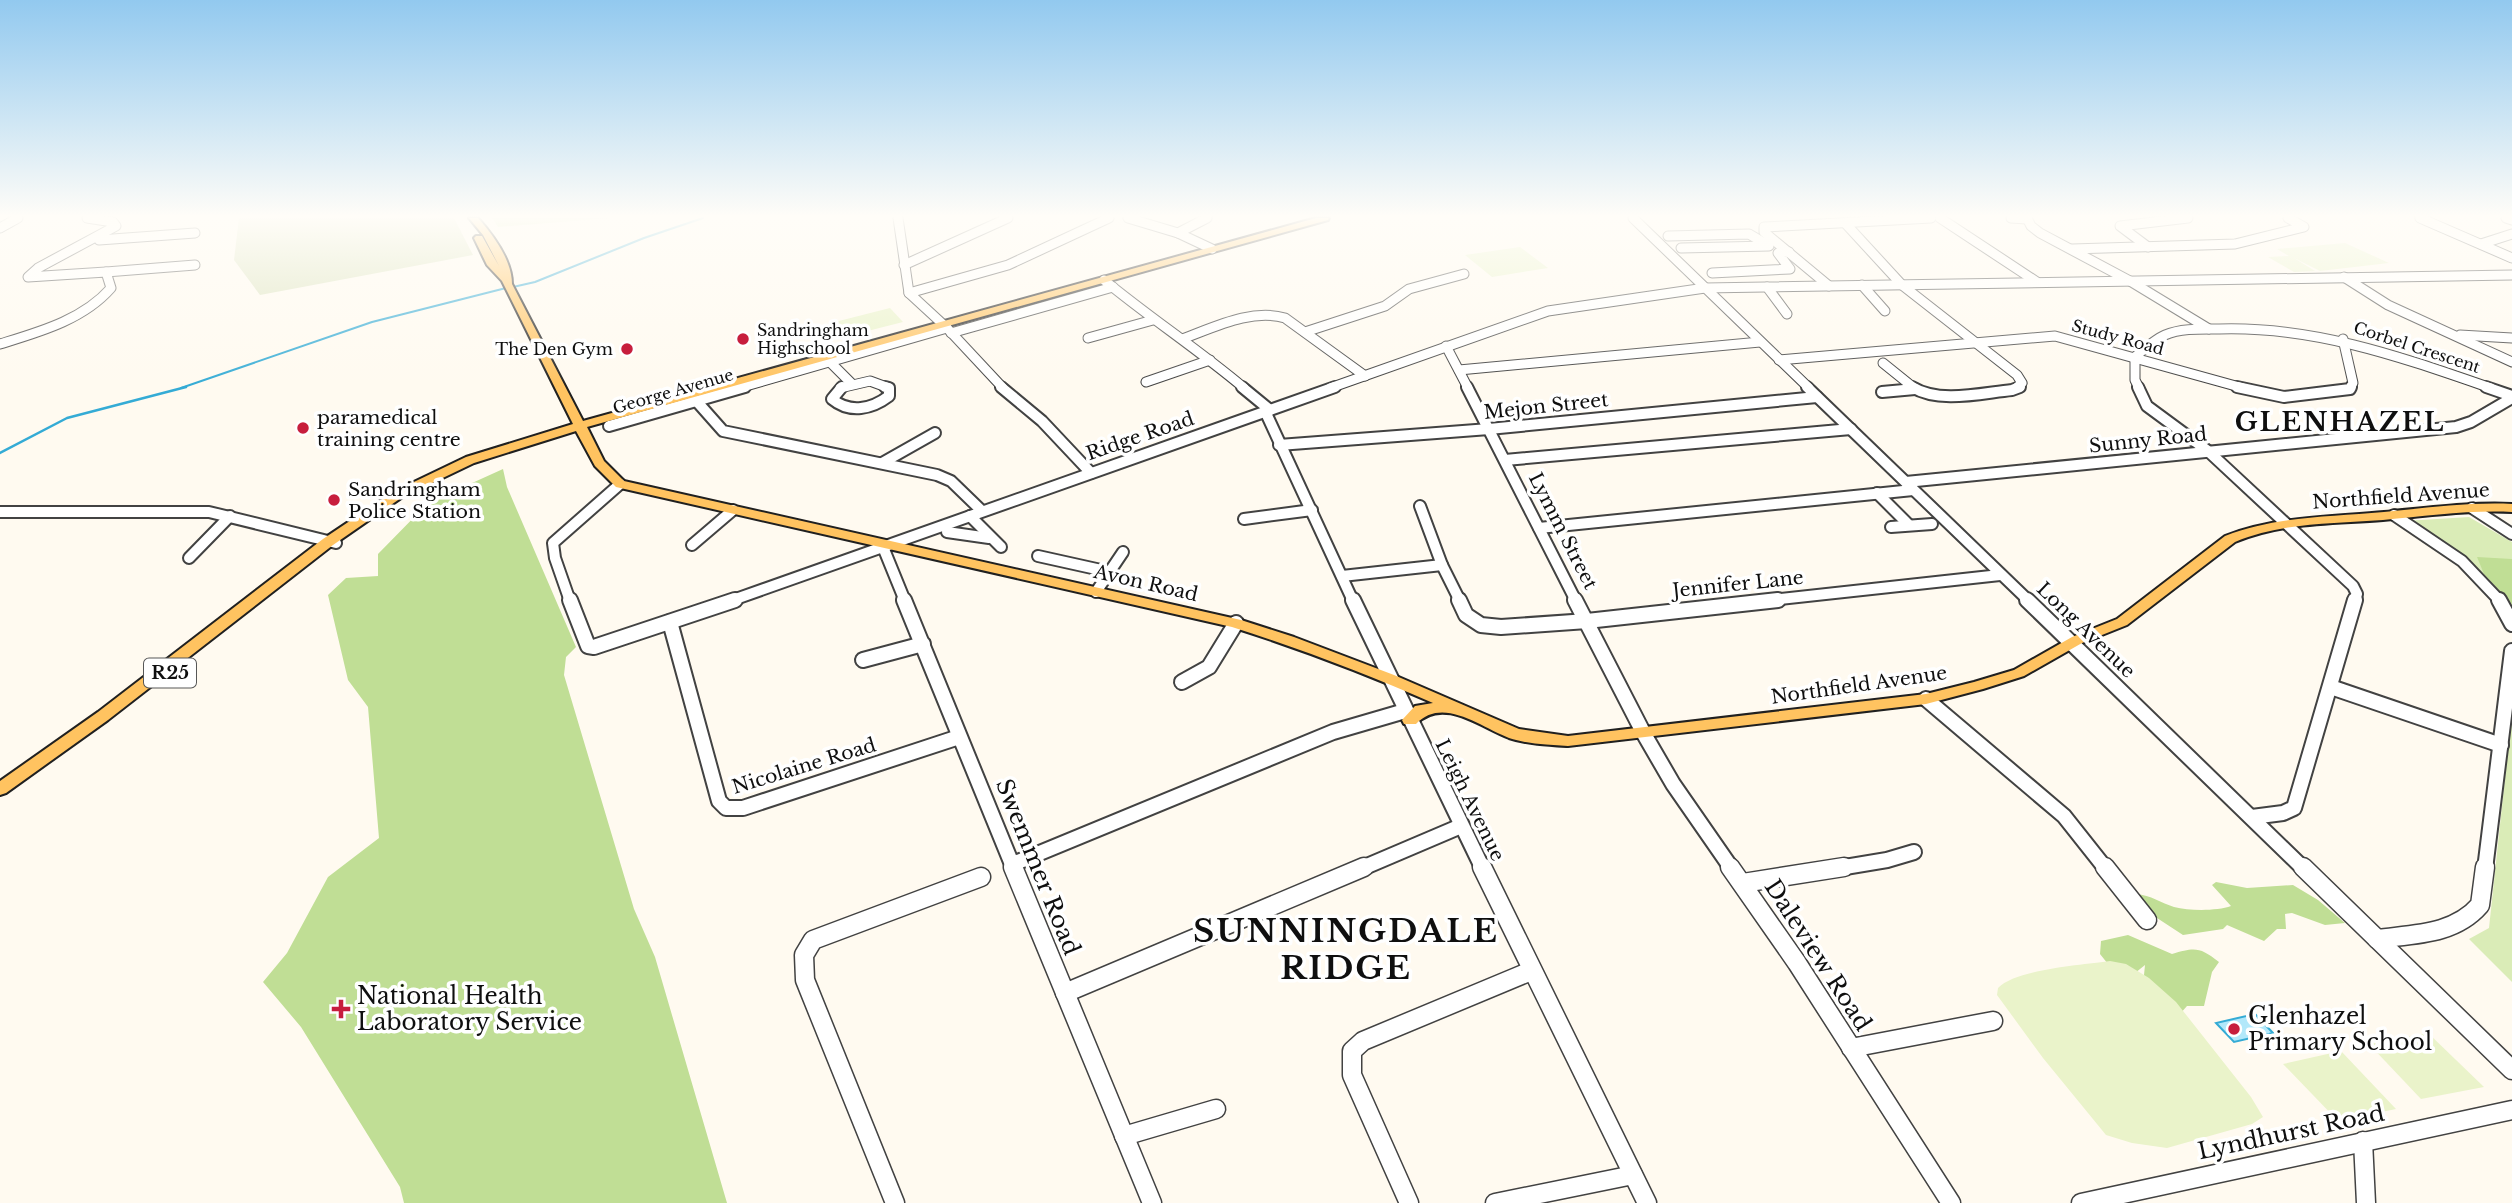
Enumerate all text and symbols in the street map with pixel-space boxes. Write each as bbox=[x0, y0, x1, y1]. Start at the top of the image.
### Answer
street label: Study Road bbox=[2070, 315, 2166, 359]
street label: Corbel Crescent bbox=[2351, 317, 2483, 377]
place label: Sandringham Highschool bbox=[757, 320, 869, 358]
marker: Sandringham Highschool bbox=[735, 331, 751, 347]
place label: The Den Gym bbox=[495, 339, 613, 359]
marker: The Den Gym bbox=[619, 341, 635, 357]
street label: George Avenue bbox=[610, 364, 736, 418]
street label: Mejon Street bbox=[1483, 388, 1610, 424]
place label: paramedical training centre bbox=[317, 406, 461, 451]
district label: GLENHAZEL bbox=[2235, 406, 2445, 438]
street label: Ridge Road bbox=[1083, 407, 1197, 465]
marker: paramedical training centre bbox=[295, 420, 311, 436]
street label: Sunny Road bbox=[2088, 422, 2208, 458]
street label: Lymm Street bbox=[1524, 469, 1603, 594]
place label: Sandringham Police Station bbox=[348, 478, 481, 523]
street label: Northfield Avenue bbox=[2312, 478, 2490, 514]
marker: Sandringham Police Station bbox=[326, 492, 342, 508]
street label: Avon Road bbox=[1091, 560, 1201, 606]
street label: Jennifer Lane bbox=[1668, 566, 1805, 603]
street label: Long Avenue bbox=[2032, 577, 2140, 683]
road number: R25 bbox=[144, 658, 196, 688]
street label: Northfield Avenue bbox=[1769, 661, 1949, 709]
street label: Nicolaine Road bbox=[729, 733, 879, 799]
street label: Leigh Avenue bbox=[1431, 735, 1509, 865]
street label: Swemmer Road bbox=[990, 775, 1086, 959]
street label: Daleview Road bbox=[1759, 874, 1877, 1036]
district label: SUNNINGDALE RIDGE bbox=[1193, 911, 1499, 988]
place label: National Health Laboratory Service bbox=[357, 982, 582, 1036]
marker: National Health Laboratory Service bbox=[331, 999, 351, 1019]
place label: Glenhazel Primary School bbox=[2248, 1002, 2432, 1056]
marker: Glenhazel Primary School bbox=[2226, 1021, 2242, 1037]
street label: Lyndhurst Road bbox=[2195, 1099, 2387, 1165]

